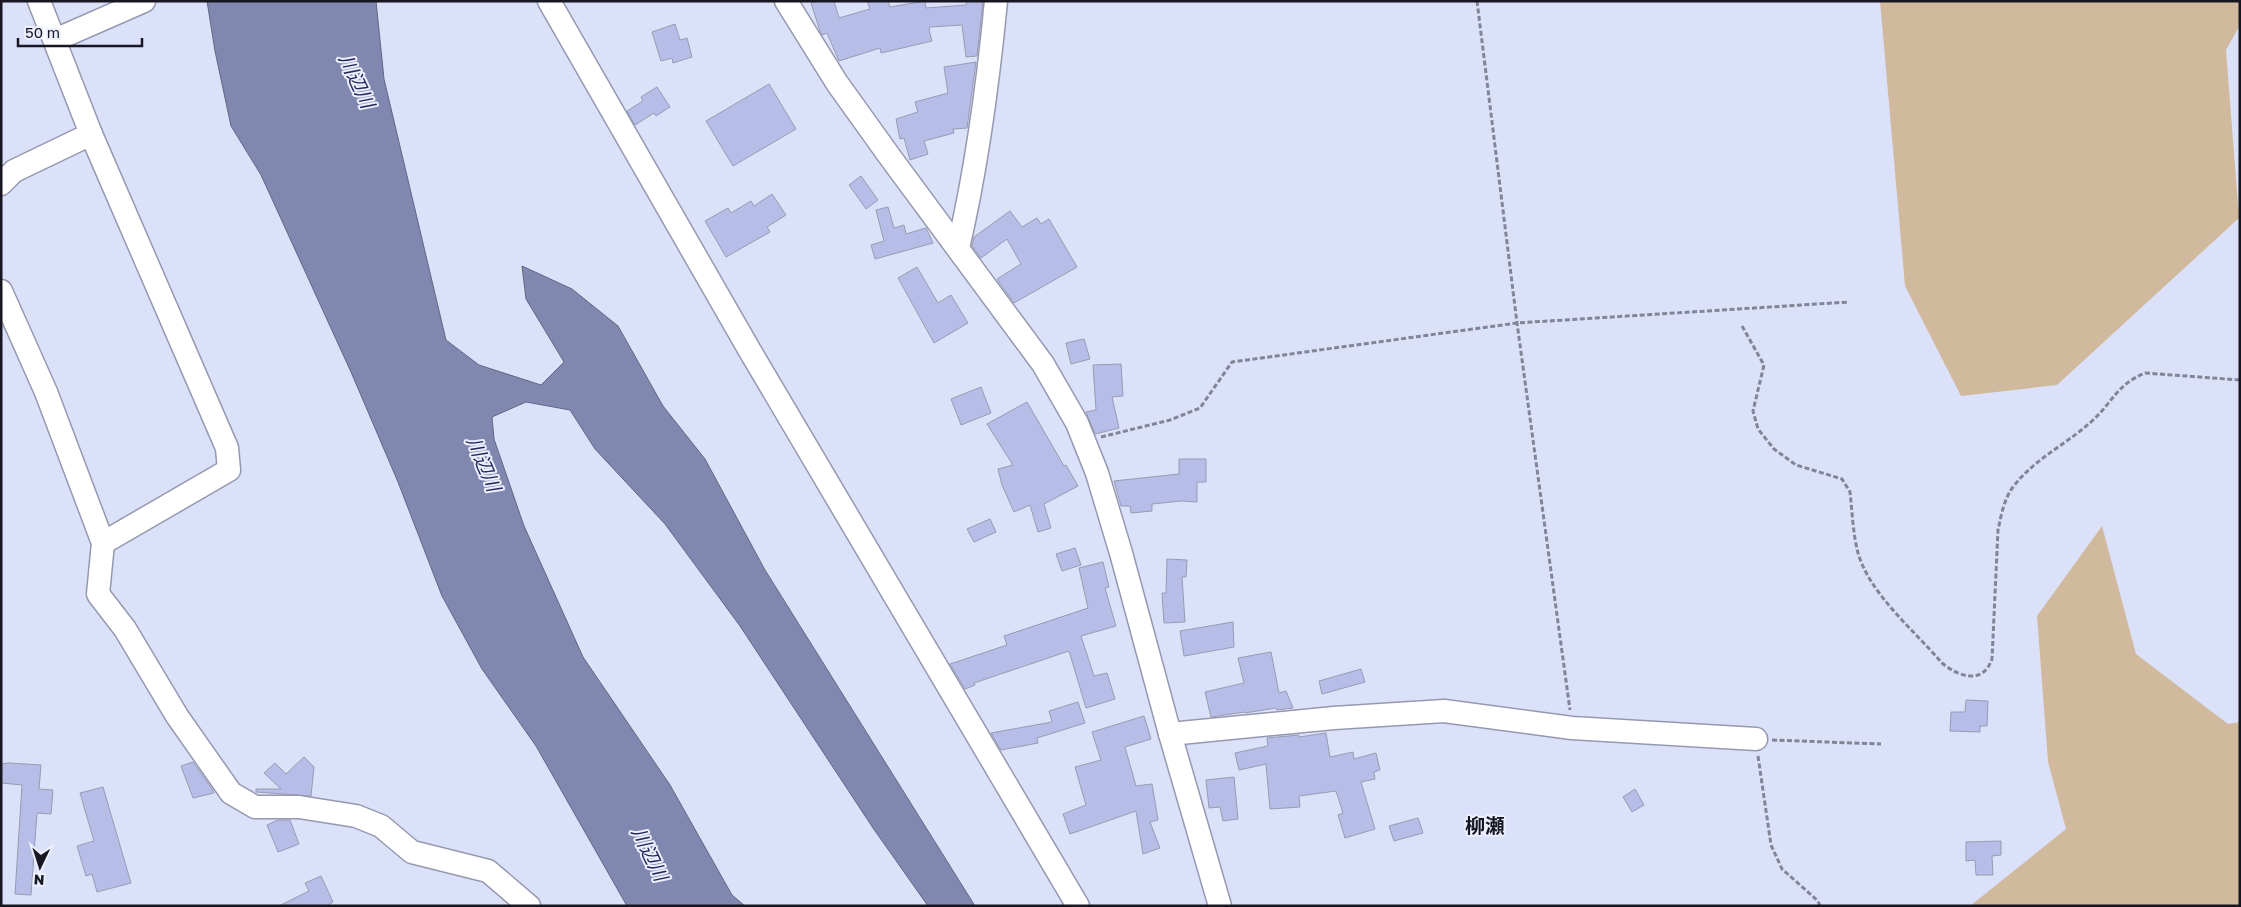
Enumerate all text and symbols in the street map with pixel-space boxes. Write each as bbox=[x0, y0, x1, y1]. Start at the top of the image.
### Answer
scale bar bbox=[18, 15, 141, 47]
text: 50 m bbox=[25, 23, 60, 41]
water label: 川辺川 bbox=[335, 50, 381, 113]
water label: 川辺川 bbox=[463, 433, 507, 496]
district label: 柳瀬 bbox=[1465, 813, 1505, 837]
water label: 川辺川 bbox=[628, 823, 674, 886]
north arrow bbox=[15, 842, 65, 892]
text: N bbox=[33, 872, 45, 889]

